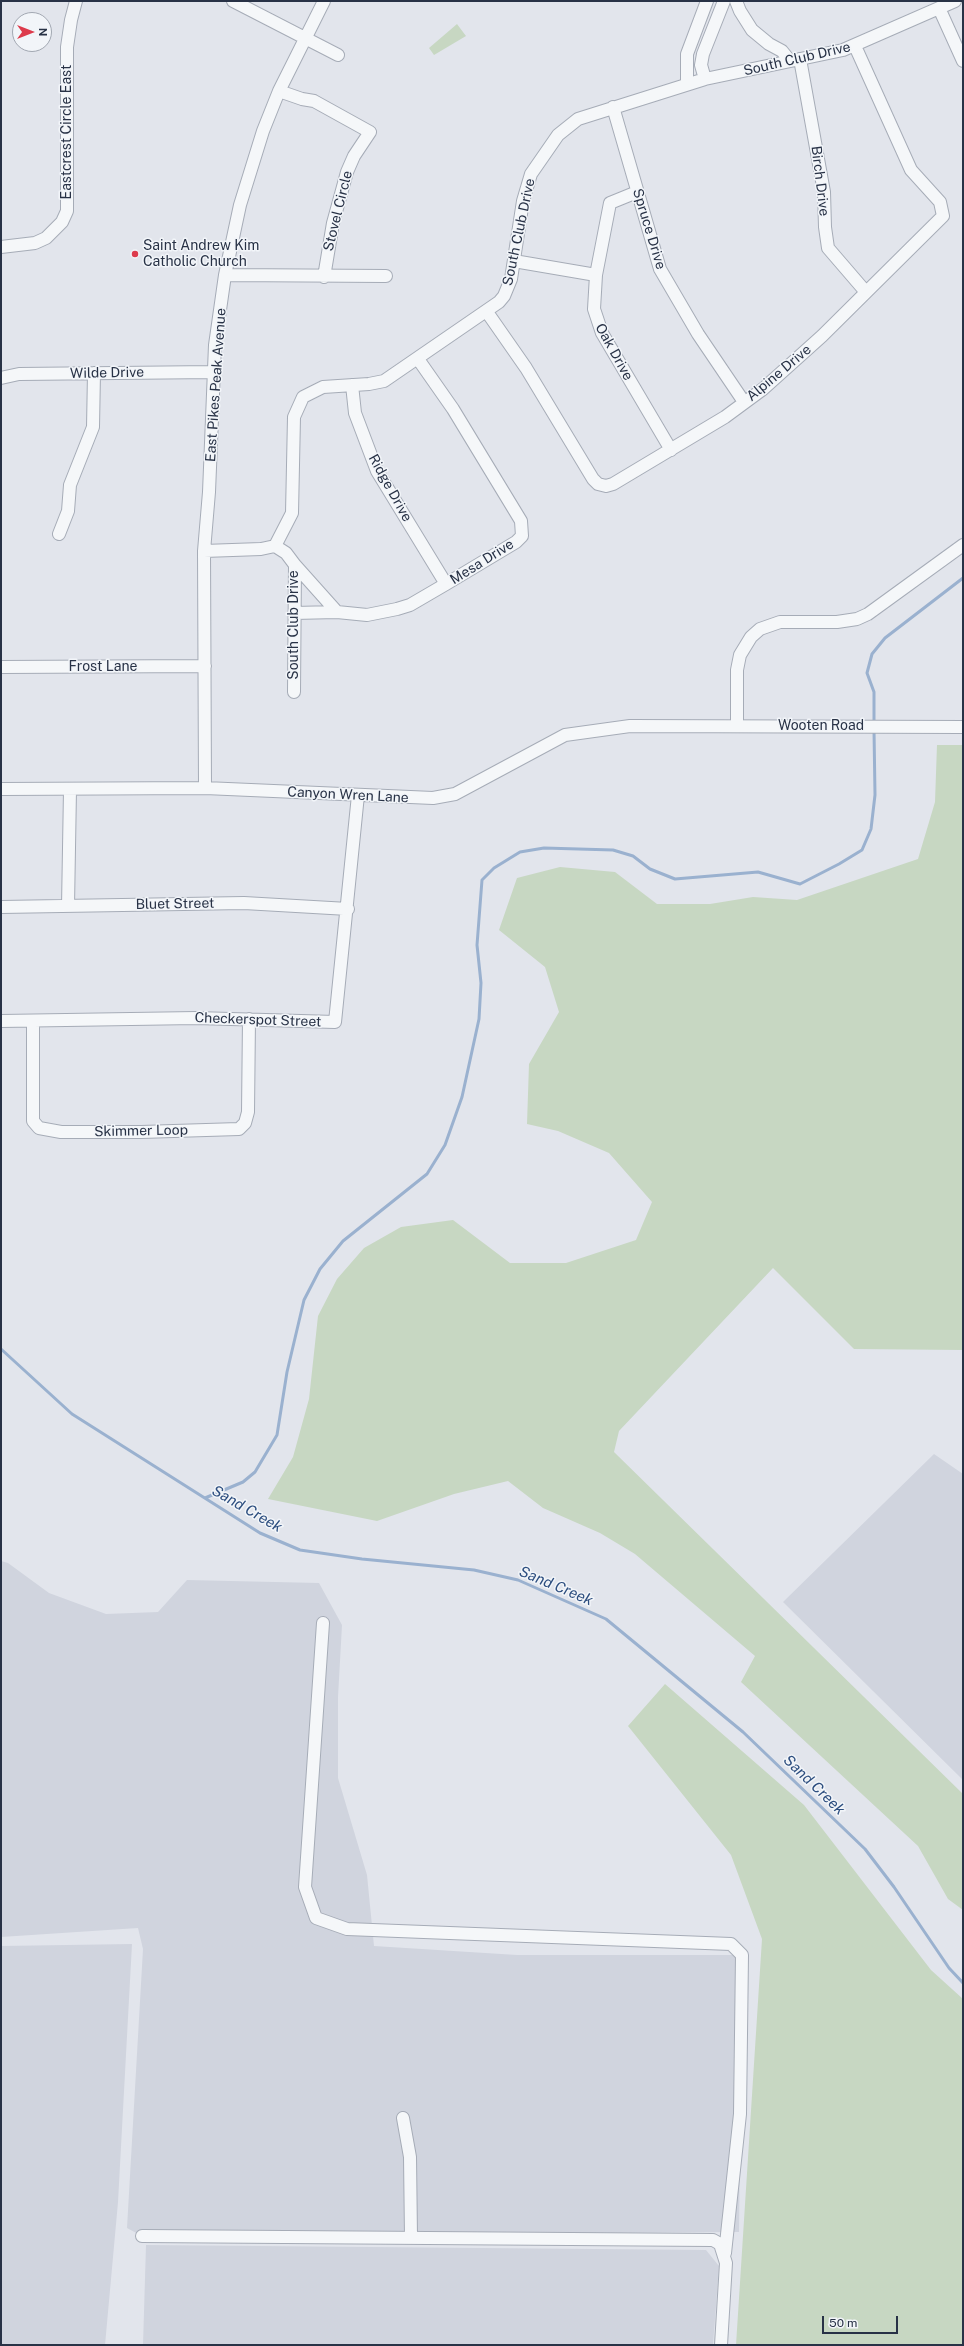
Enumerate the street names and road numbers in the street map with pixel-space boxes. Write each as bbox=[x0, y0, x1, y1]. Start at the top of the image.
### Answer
street label: South Club Drive bbox=[742, 39, 852, 79]
street label: Eastcrest Circle East bbox=[59, 65, 75, 199]
street label: Birch Drive bbox=[807, 145, 833, 217]
street label: Stovel Circle bbox=[320, 169, 356, 253]
street label: South Club Drive bbox=[499, 177, 539, 287]
street label: Spruce Drive bbox=[629, 187, 669, 271]
street label: East Pikes Peak Avenue bbox=[202, 308, 230, 462]
street label: Oak Drive bbox=[591, 321, 637, 383]
street label: Alpine Drive bbox=[743, 341, 815, 405]
street label: Wilde Drive bbox=[70, 364, 144, 382]
street label: Ridge Drive bbox=[365, 451, 415, 525]
street label: Mesa Drive bbox=[447, 536, 517, 588]
street label: South Club Drive bbox=[286, 570, 302, 680]
street label: Frost Lane bbox=[69, 659, 137, 675]
street label: Wooten Road bbox=[778, 718, 864, 734]
street label: Canyon Wren Lane bbox=[287, 783, 409, 807]
street label: Bluet Street bbox=[135, 895, 215, 913]
street label: Checkerspot Street bbox=[194, 1009, 322, 1031]
street label: Skimmer Loop bbox=[94, 1122, 188, 1140]

